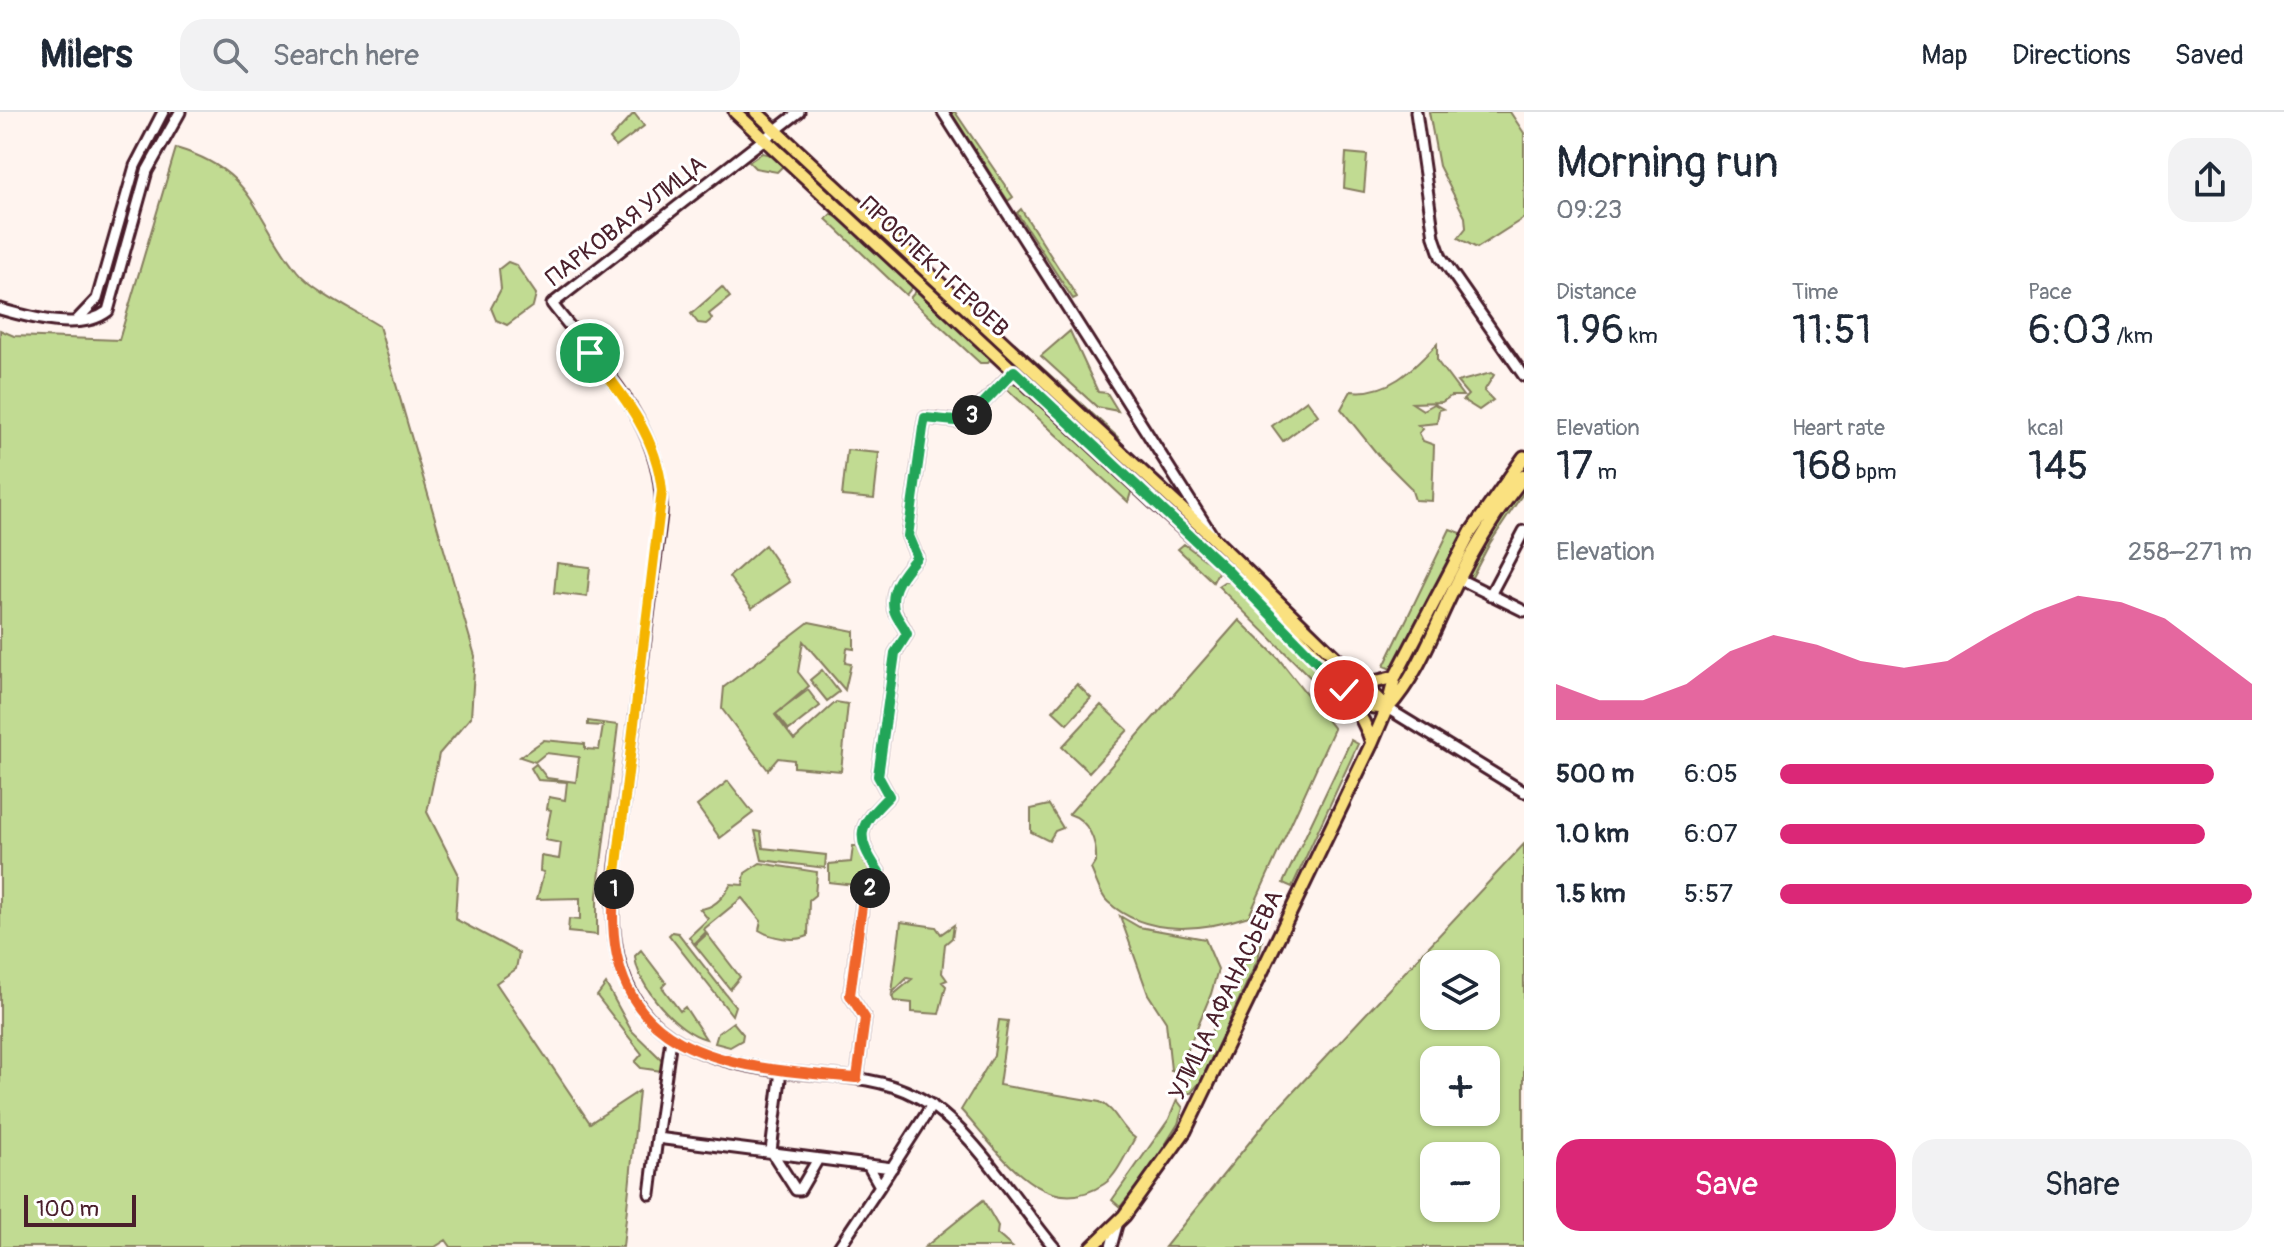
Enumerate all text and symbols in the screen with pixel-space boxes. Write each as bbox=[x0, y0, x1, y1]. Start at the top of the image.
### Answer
search box bbox=[180, 19, 740, 91]
text: Milers bbox=[40, 31, 132, 79]
icon: search bbox=[208, 33, 252, 77]
text: Search here bbox=[272, 37, 419, 74]
text: Map bbox=[1921, 38, 1968, 73]
text: Directions bbox=[2012, 38, 2131, 73]
text: Saved bbox=[2175, 38, 2244, 73]
text: Morning run bbox=[1556, 136, 1779, 191]
button: share bbox=[2168, 138, 2252, 222]
street label: ПАРКОВАЯ УЛИЦА bbox=[540, 150, 712, 292]
street label: ПРОСПЕКТ ГЕРОЕВ bbox=[854, 191, 1014, 343]
text: 09:23 bbox=[1556, 194, 1622, 226]
text: Distance bbox=[1556, 278, 1636, 306]
text: Time bbox=[1792, 278, 1838, 306]
text: Pace bbox=[2028, 278, 2072, 306]
text: 1.96 bbox=[1556, 306, 1624, 355]
text: 11:51 bbox=[1792, 306, 1871, 355]
text: 6:03 bbox=[2028, 306, 2112, 355]
pin bbox=[556, 319, 624, 387]
text: km bbox=[1624, 322, 1658, 350]
text: /km bbox=[2112, 322, 2153, 350]
icon: arrive bbox=[568, 331, 612, 375]
pin: 3 bbox=[952, 395, 992, 435]
text: 3 bbox=[966, 401, 978, 429]
text: Elevation bbox=[1556, 414, 1640, 442]
text: Heart rate bbox=[1792, 414, 1885, 442]
text: kcal bbox=[2028, 414, 2064, 442]
text: 17 bbox=[1556, 442, 1593, 491]
text: 168 bbox=[1792, 442, 1851, 491]
text: 145 bbox=[2028, 442, 2089, 491]
text: m bbox=[1593, 458, 1617, 486]
text: bpm bbox=[1851, 458, 1897, 486]
text: Elevation bbox=[1556, 536, 1655, 568]
text: 258–271 m bbox=[2128, 536, 2252, 568]
pin bbox=[1310, 656, 1378, 724]
icon: check bbox=[1322, 668, 1366, 712]
text: 500 m bbox=[1556, 758, 1634, 790]
text: 6:05 bbox=[1684, 758, 1738, 790]
text: 1.0 km bbox=[1556, 818, 1629, 850]
text: 6:07 bbox=[1684, 818, 1738, 850]
pin: 2 bbox=[850, 868, 890, 908]
pin: 1 bbox=[594, 869, 634, 909]
text: 2 bbox=[864, 874, 876, 902]
text: 1 bbox=[610, 875, 618, 903]
text: 1.5 km bbox=[1556, 878, 1626, 910]
text: 5:57 bbox=[1684, 878, 1733, 910]
street label: УЛИЦА АФАНАСЬЕВА bbox=[1163, 885, 1289, 1105]
map controls bbox=[1420, 950, 1500, 1222]
button: layers bbox=[1420, 950, 1500, 1030]
button: + bbox=[1420, 1046, 1500, 1126]
button: Save bbox=[1556, 1139, 1896, 1231]
button: Share bbox=[1912, 1139, 2252, 1231]
button: − bbox=[1420, 1142, 1500, 1222]
scale bar bbox=[24, 1191, 136, 1227]
text: 100 m bbox=[36, 1195, 99, 1223]

